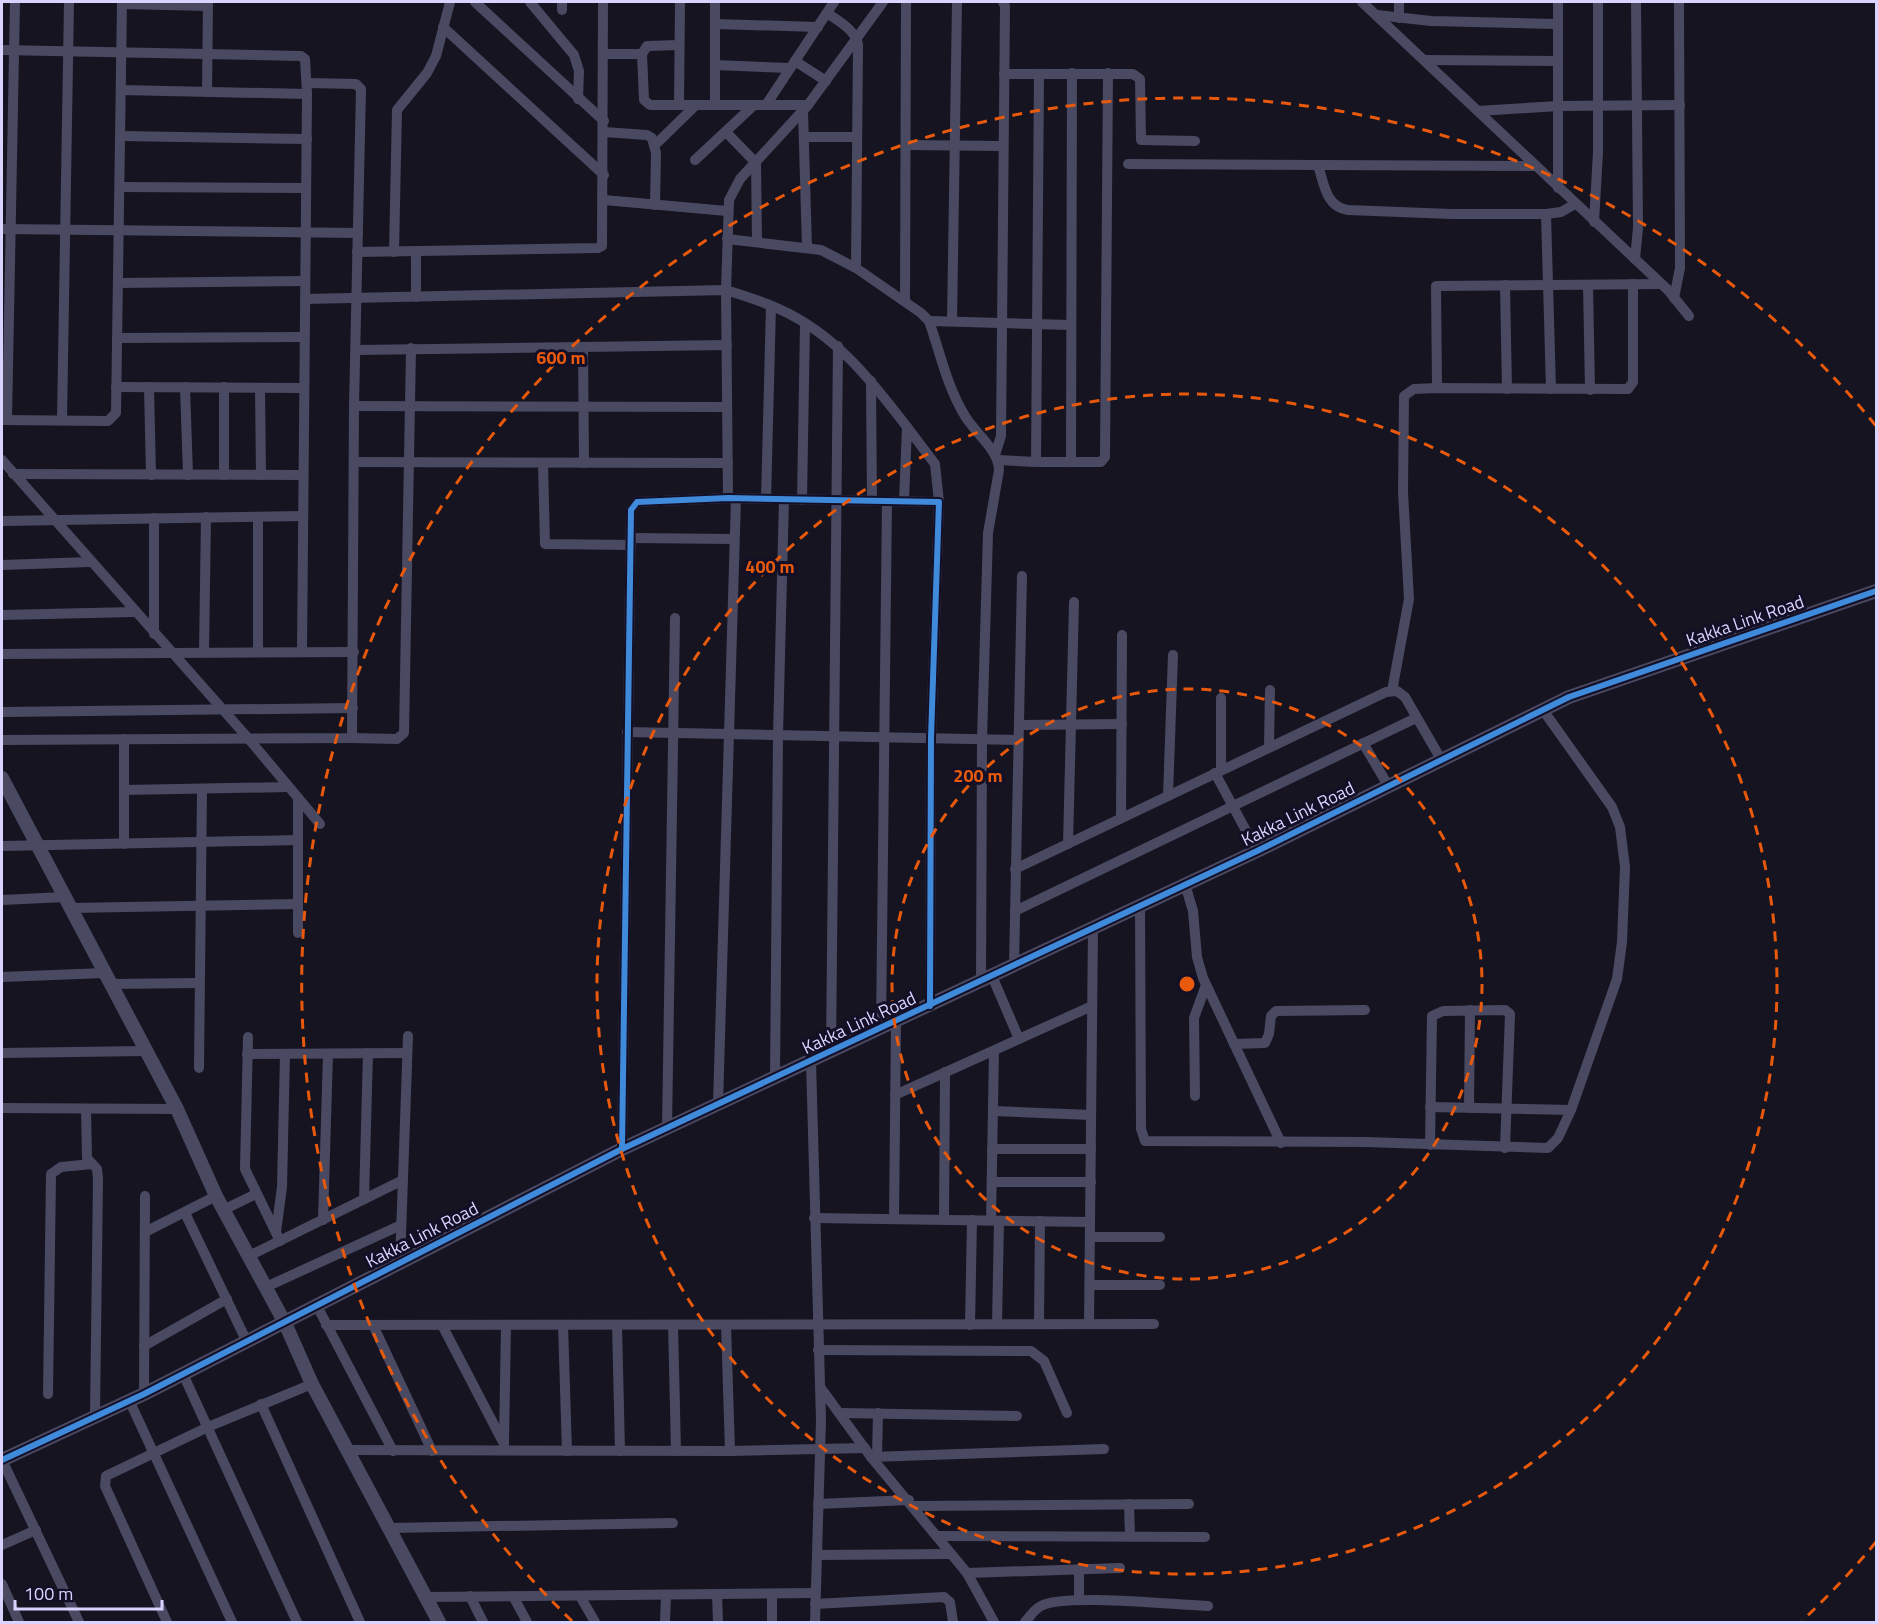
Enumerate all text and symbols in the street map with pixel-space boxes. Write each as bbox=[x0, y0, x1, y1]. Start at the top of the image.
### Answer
text: 600 m bbox=[536, 344, 586, 371]
text: 400 m bbox=[745, 553, 795, 580]
street label: Kakka Link Road bbox=[1682, 588, 1807, 653]
text: 200 m bbox=[953, 762, 1003, 789]
street label: Kakka Link Road bbox=[1236, 774, 1359, 853]
centre of rings bbox=[1177, 974, 1197, 994]
street label: Kakka Link Road bbox=[797, 984, 920, 1061]
street label: Kakka Link Road bbox=[361, 1195, 483, 1275]
scale bar bbox=[15, 1573, 162, 1611]
text: 100 m bbox=[24, 1580, 73, 1607]

